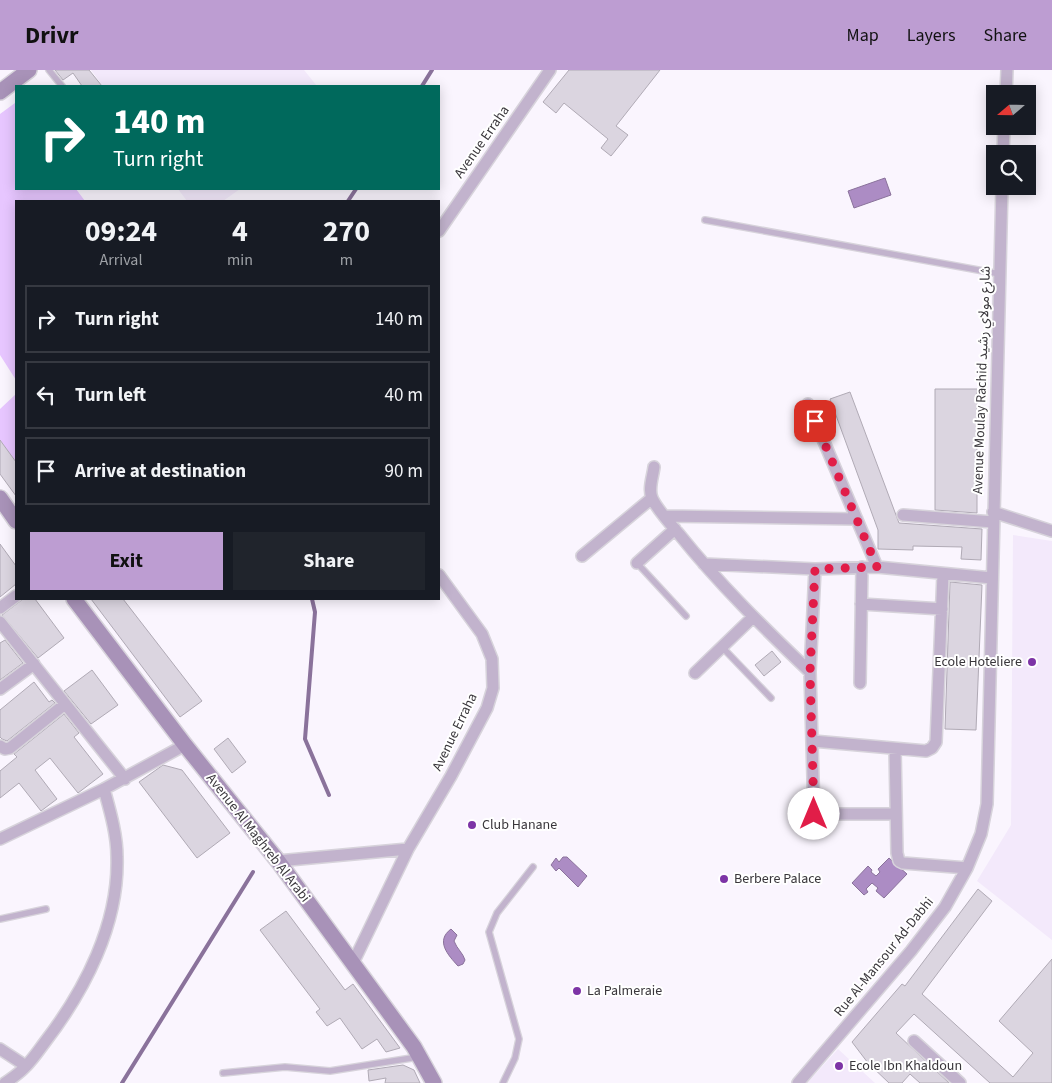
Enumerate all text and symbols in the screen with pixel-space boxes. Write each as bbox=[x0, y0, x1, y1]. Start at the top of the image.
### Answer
text: Drivr bbox=[25, 18, 79, 53]
text: Map bbox=[847, 23, 879, 48]
text: Layers bbox=[907, 23, 956, 48]
text: Share bbox=[984, 23, 1027, 48]
north arrow bbox=[986, 85, 1036, 135]
map controls bbox=[986, 85, 1036, 195]
text: 140 m bbox=[113, 97, 205, 147]
street label: Avenue Erraha bbox=[450, 102, 514, 182]
icon: right bbox=[30, 105, 95, 170]
text: Turn right bbox=[113, 143, 203, 175]
button: search bbox=[986, 145, 1036, 195]
text: 09:24 bbox=[85, 210, 157, 253]
text: 4 bbox=[232, 210, 248, 253]
text: 270 bbox=[323, 210, 370, 253]
text: Arrival bbox=[99, 249, 142, 271]
text: min bbox=[227, 249, 253, 271]
text: m bbox=[340, 249, 353, 271]
street label: Avenue Moulay Rachid شارع مولاي رشيد bbox=[968, 266, 996, 494]
icon: right bbox=[32, 305, 60, 333]
text: Turn right bbox=[75, 306, 159, 333]
text: 140 m bbox=[375, 306, 423, 333]
icon: left bbox=[32, 381, 60, 409]
text: Turn left bbox=[75, 382, 146, 409]
text: 40 m bbox=[385, 382, 423, 409]
pin bbox=[794, 400, 836, 442]
icon: arrive bbox=[801, 407, 829, 435]
icon: arrive bbox=[32, 457, 60, 485]
text: Arrive at destination bbox=[75, 458, 246, 485]
text: 90 m bbox=[385, 458, 423, 485]
button: Exit bbox=[30, 532, 223, 590]
button: Share bbox=[233, 532, 425, 590]
place label: Ecole Hoteliere bbox=[934, 652, 1022, 672]
marker: Ecole Hoteliere bbox=[1026, 656, 1038, 668]
street label: Avenue Erraha bbox=[428, 690, 482, 774]
street label: Avenue Al Maghreb Al Arabi bbox=[201, 769, 315, 907]
position arrow bbox=[787, 787, 839, 839]
place label: Club Hanane bbox=[482, 815, 557, 835]
marker: Club Hanane bbox=[466, 819, 478, 831]
place label: Berbere Palace bbox=[734, 869, 821, 889]
marker: Berbere Palace bbox=[718, 873, 730, 885]
street label: Rue Al-Mansour Ad-Dabhi bbox=[829, 893, 939, 1021]
place label: La Palmeraie bbox=[587, 981, 662, 1001]
marker: La Palmeraie bbox=[571, 985, 583, 997]
place label: Ecole Ibn Khaldoun bbox=[849, 1056, 962, 1076]
marker: Ecole Ibn Khaldoun bbox=[833, 1060, 845, 1072]

